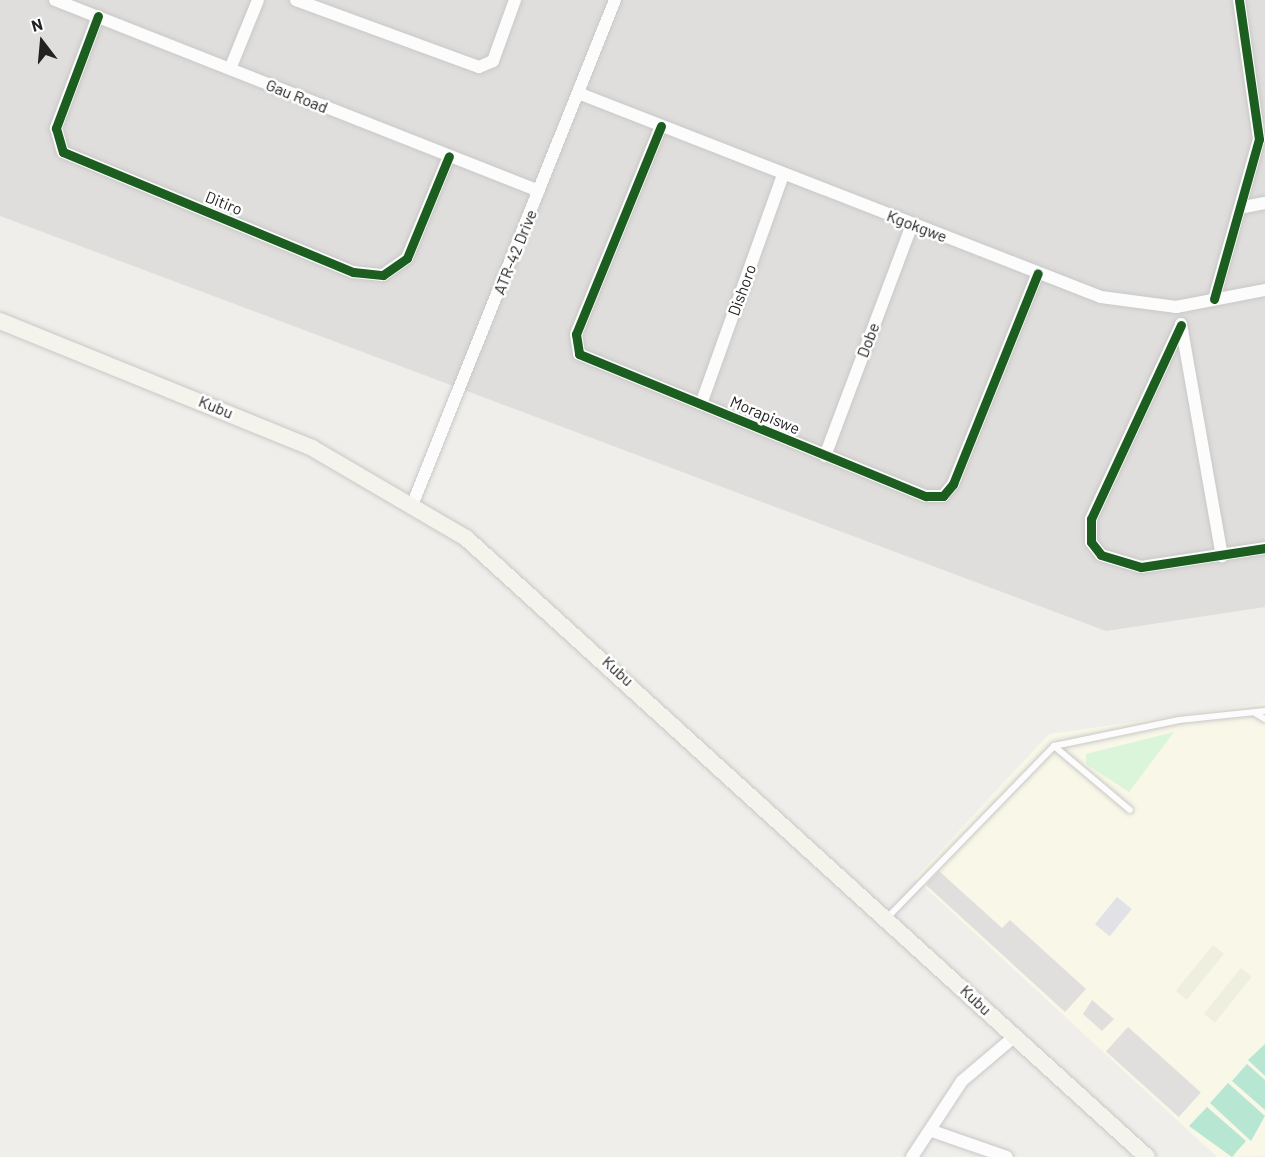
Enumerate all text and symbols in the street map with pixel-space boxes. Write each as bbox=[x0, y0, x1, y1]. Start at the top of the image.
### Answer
north arrow bbox=[12, 12, 72, 72]
text: N bbox=[29, 14, 45, 35]
street label: Gau Road bbox=[263, 75, 331, 117]
street label: Ditiro bbox=[203, 187, 245, 219]
street label: Kgokgwe bbox=[884, 206, 950, 246]
street label: ATR-42 Drive bbox=[489, 207, 541, 297]
street label: Dishoro bbox=[724, 262, 760, 318]
street label: Dobe bbox=[853, 320, 883, 360]
street label: Kubu bbox=[196, 391, 236, 423]
street label: Morapiswe bbox=[727, 392, 803, 438]
street label: Kubu bbox=[598, 652, 638, 690]
street label: Kubu bbox=[956, 981, 996, 1019]

